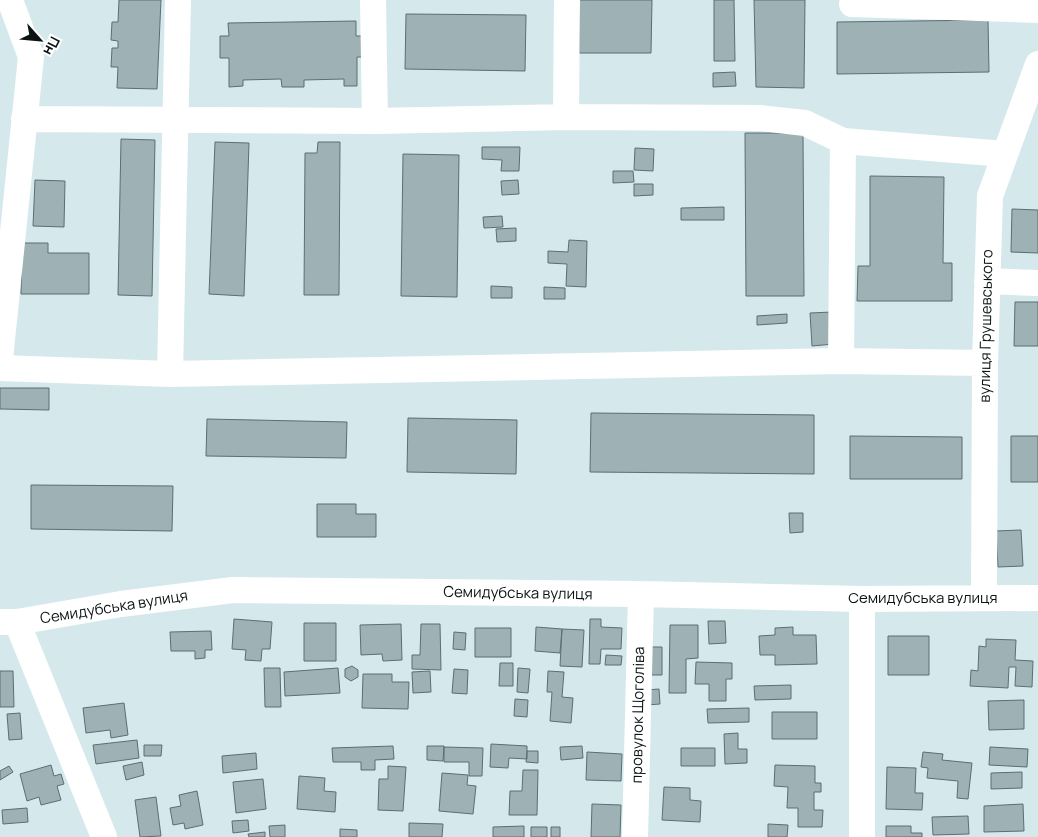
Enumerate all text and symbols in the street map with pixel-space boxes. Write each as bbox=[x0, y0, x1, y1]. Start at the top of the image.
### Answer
north arrow bbox=[15, 15, 65, 65]
text: Пн bbox=[39, 33, 65, 59]
street label: вулиця Грушевського bbox=[974, 249, 997, 403]
street label: Семидубська вулиця bbox=[443, 581, 593, 604]
street label: Семидубська вулиця bbox=[39, 584, 189, 629]
street label: Семидубська вулиця bbox=[848, 587, 998, 608]
street label: провулок Щоголіва bbox=[626, 646, 649, 784]

